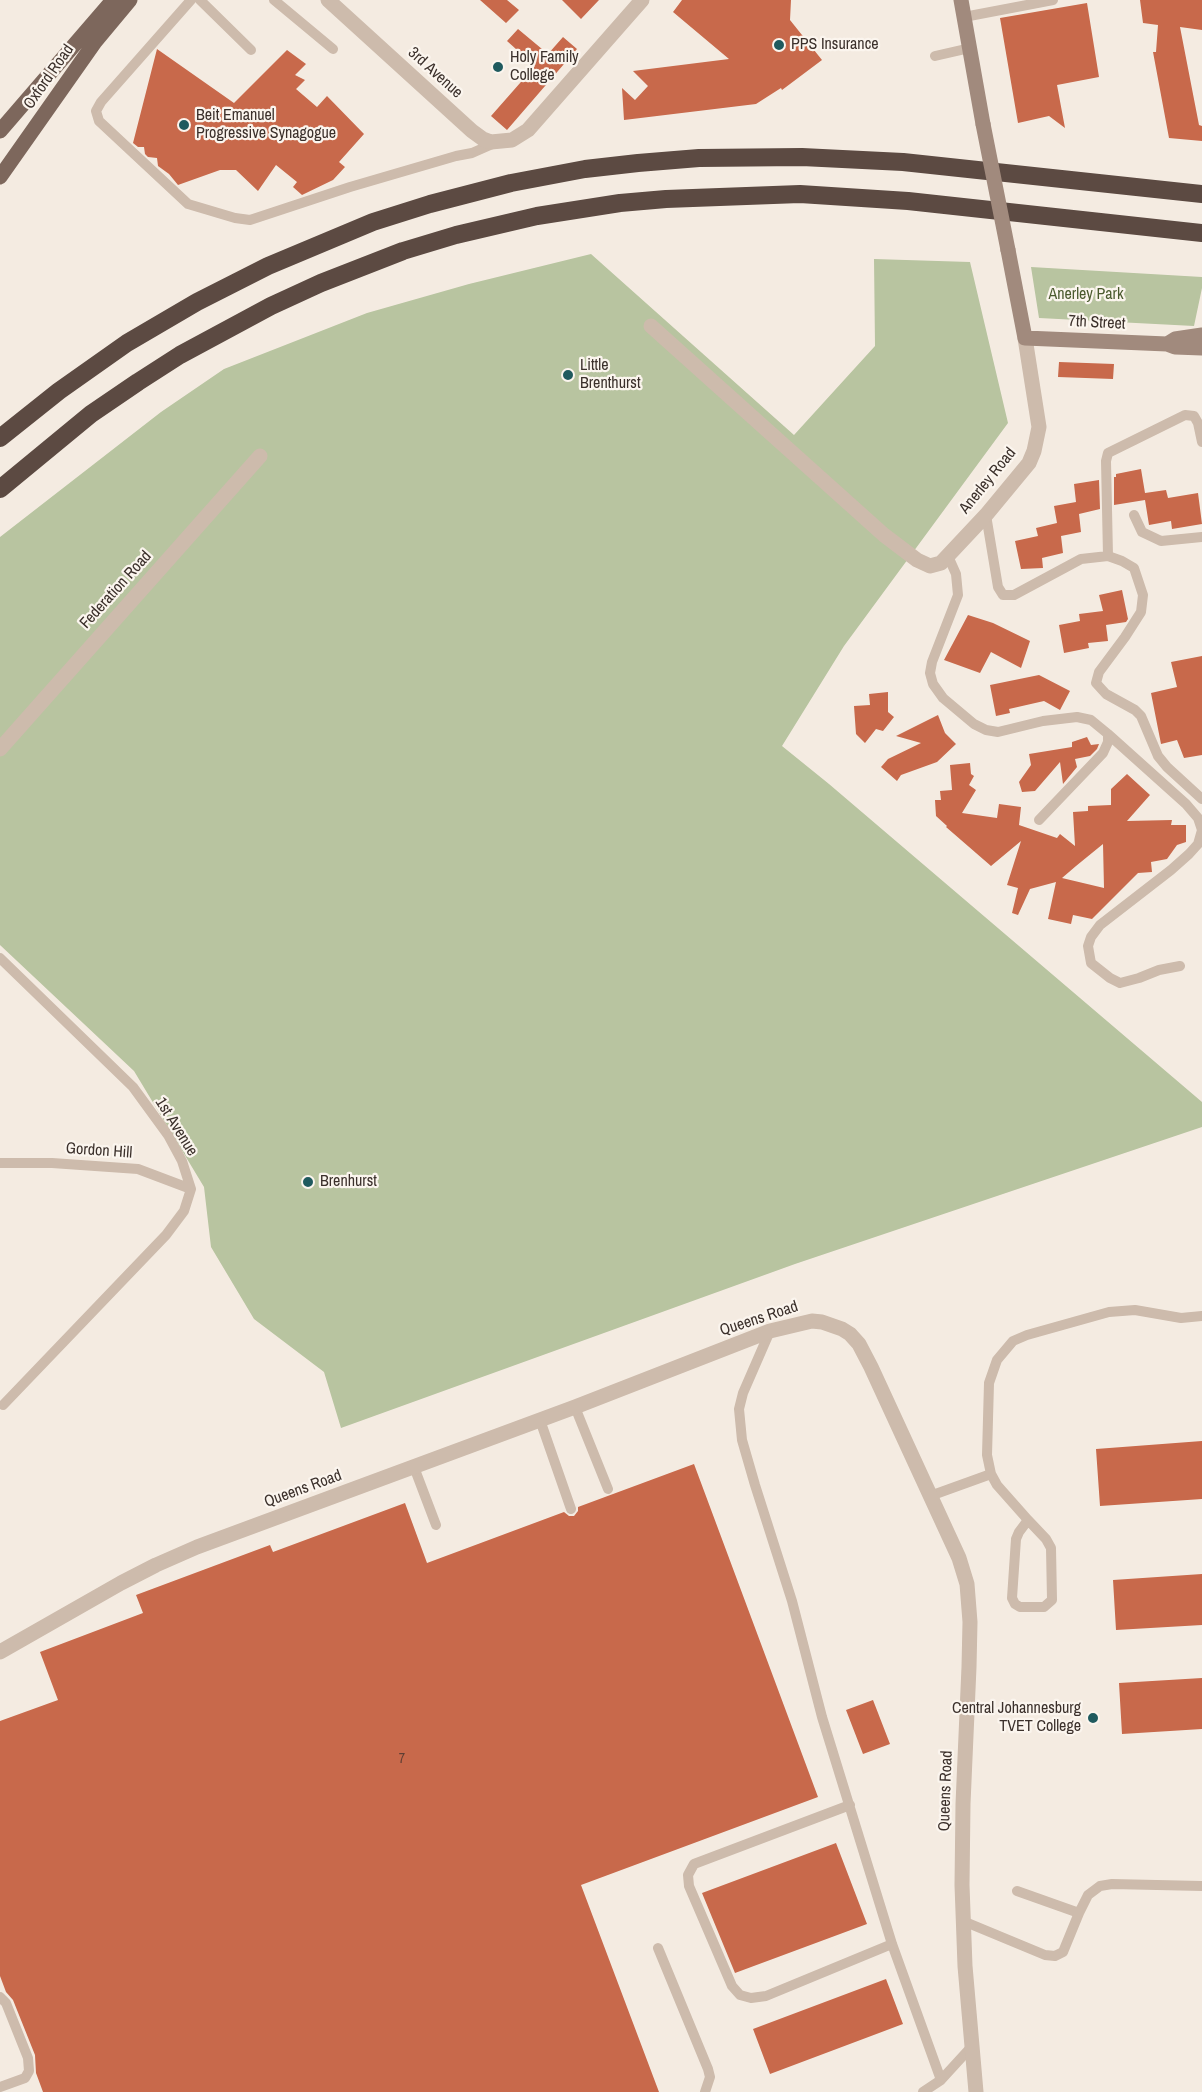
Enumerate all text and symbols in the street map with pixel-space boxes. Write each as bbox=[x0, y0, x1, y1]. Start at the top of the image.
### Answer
place label: PPS Insurance bbox=[791, 35, 879, 55]
marker: PPS Insurance bbox=[772, 38, 786, 52]
street label: Oxford Road bbox=[20, 41, 78, 113]
street label: 3rd Avenue bbox=[404, 43, 466, 103]
place label: Holy Family College bbox=[510, 48, 579, 86]
marker: Holy Family College bbox=[491, 60, 505, 74]
place label: Beit Emanuel Progressive Synagogue bbox=[196, 106, 336, 144]
marker: Beit Emanuel Progressive Synagogue bbox=[177, 118, 191, 132]
park label: Anerley Park bbox=[1048, 285, 1124, 305]
street label: 7th Street bbox=[1068, 312, 1126, 334]
place label: Little Brenthurst bbox=[580, 356, 641, 394]
marker: Little Brenthurst bbox=[561, 368, 575, 382]
street label: Anerley Road bbox=[956, 444, 1020, 518]
street label: Federation Road bbox=[76, 547, 156, 633]
street label: 1st Avenue bbox=[151, 1094, 201, 1160]
street label: Gordon Hill bbox=[65, 1139, 133, 1163]
place label: Brenhurst bbox=[320, 1172, 377, 1192]
marker: Brenhurst bbox=[301, 1175, 315, 1189]
street label: Queens Road bbox=[718, 1297, 800, 1341]
street label: Queens Road bbox=[262, 1466, 344, 1512]
place label: Central Johannesburg TVET College bbox=[952, 1699, 1081, 1737]
marker: Central Johannesburg TVET College bbox=[1086, 1711, 1100, 1725]
street label: Queens Road bbox=[935, 1750, 957, 1832]
house number: 7 bbox=[399, 1751, 405, 1767]

